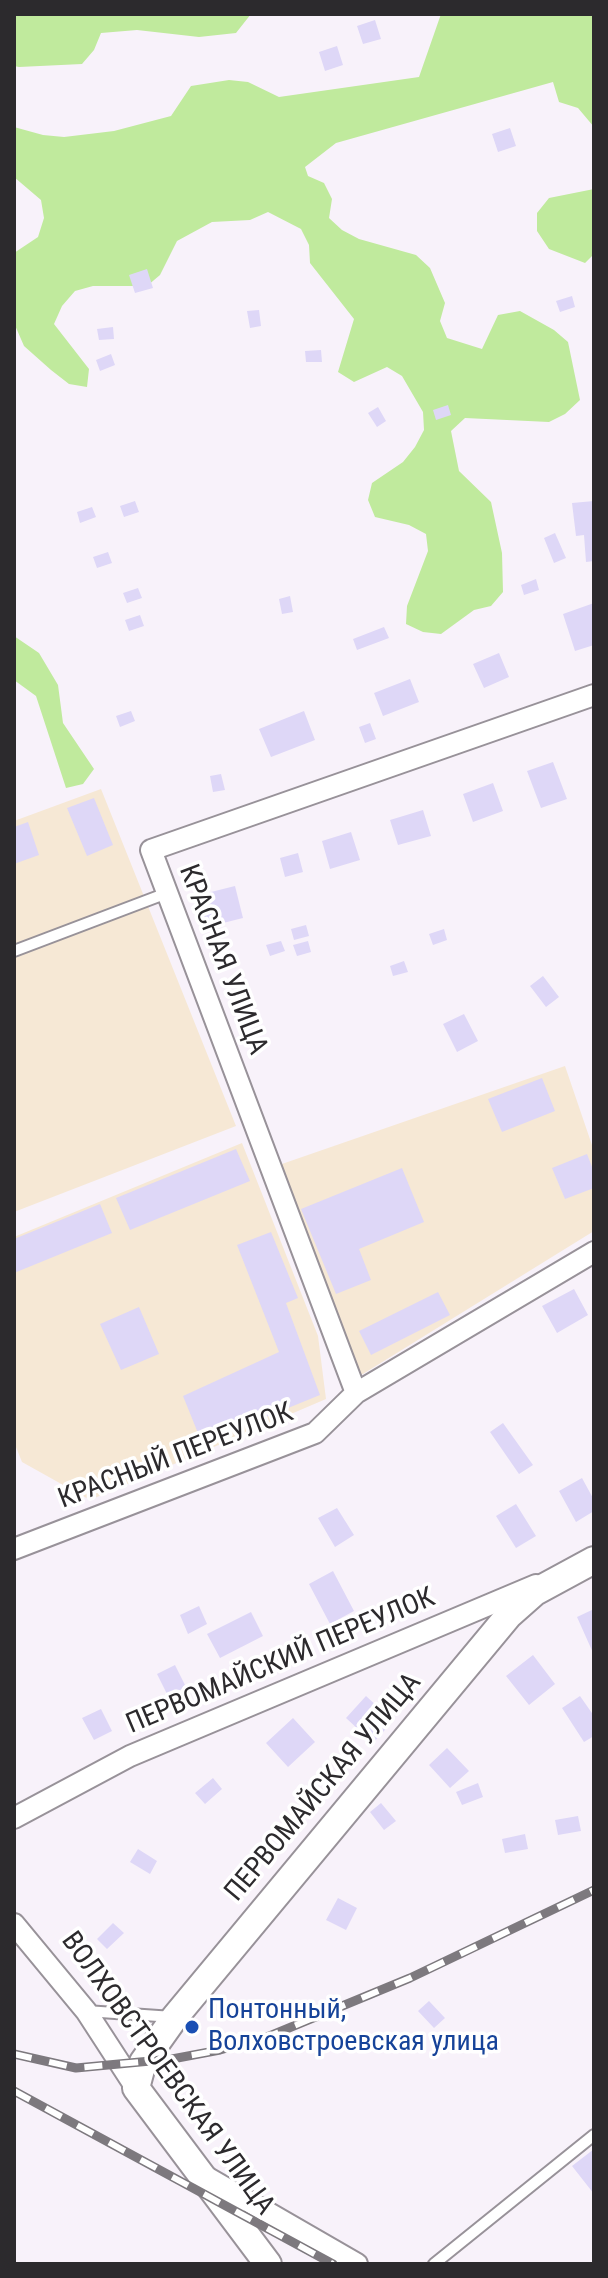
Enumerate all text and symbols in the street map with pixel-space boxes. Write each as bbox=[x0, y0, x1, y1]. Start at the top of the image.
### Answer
street label: КРАСНАЯ УЛИЦА bbox=[170, 860, 274, 1060]
street label: КРАСНЫЙ ПЕРЕУЛОК bbox=[54, 1397, 298, 1517]
street label: ПЕРВОМАЙСКИЙ ПЕРЕУЛОК bbox=[122, 1582, 440, 1742]
street label: ПЕРВОМАЙСКАЯ УЛИЦА bbox=[219, 1667, 429, 1909]
street label: ВОЛХОВСТРОЕВСКАЯ УЛИЦА bbox=[53, 1926, 281, 2222]
place label: Понтонный, Волховстроевская улица bbox=[208, 1994, 499, 2060]
marker: Понтонный, Волховстроевская улица bbox=[183, 2018, 201, 2036]

